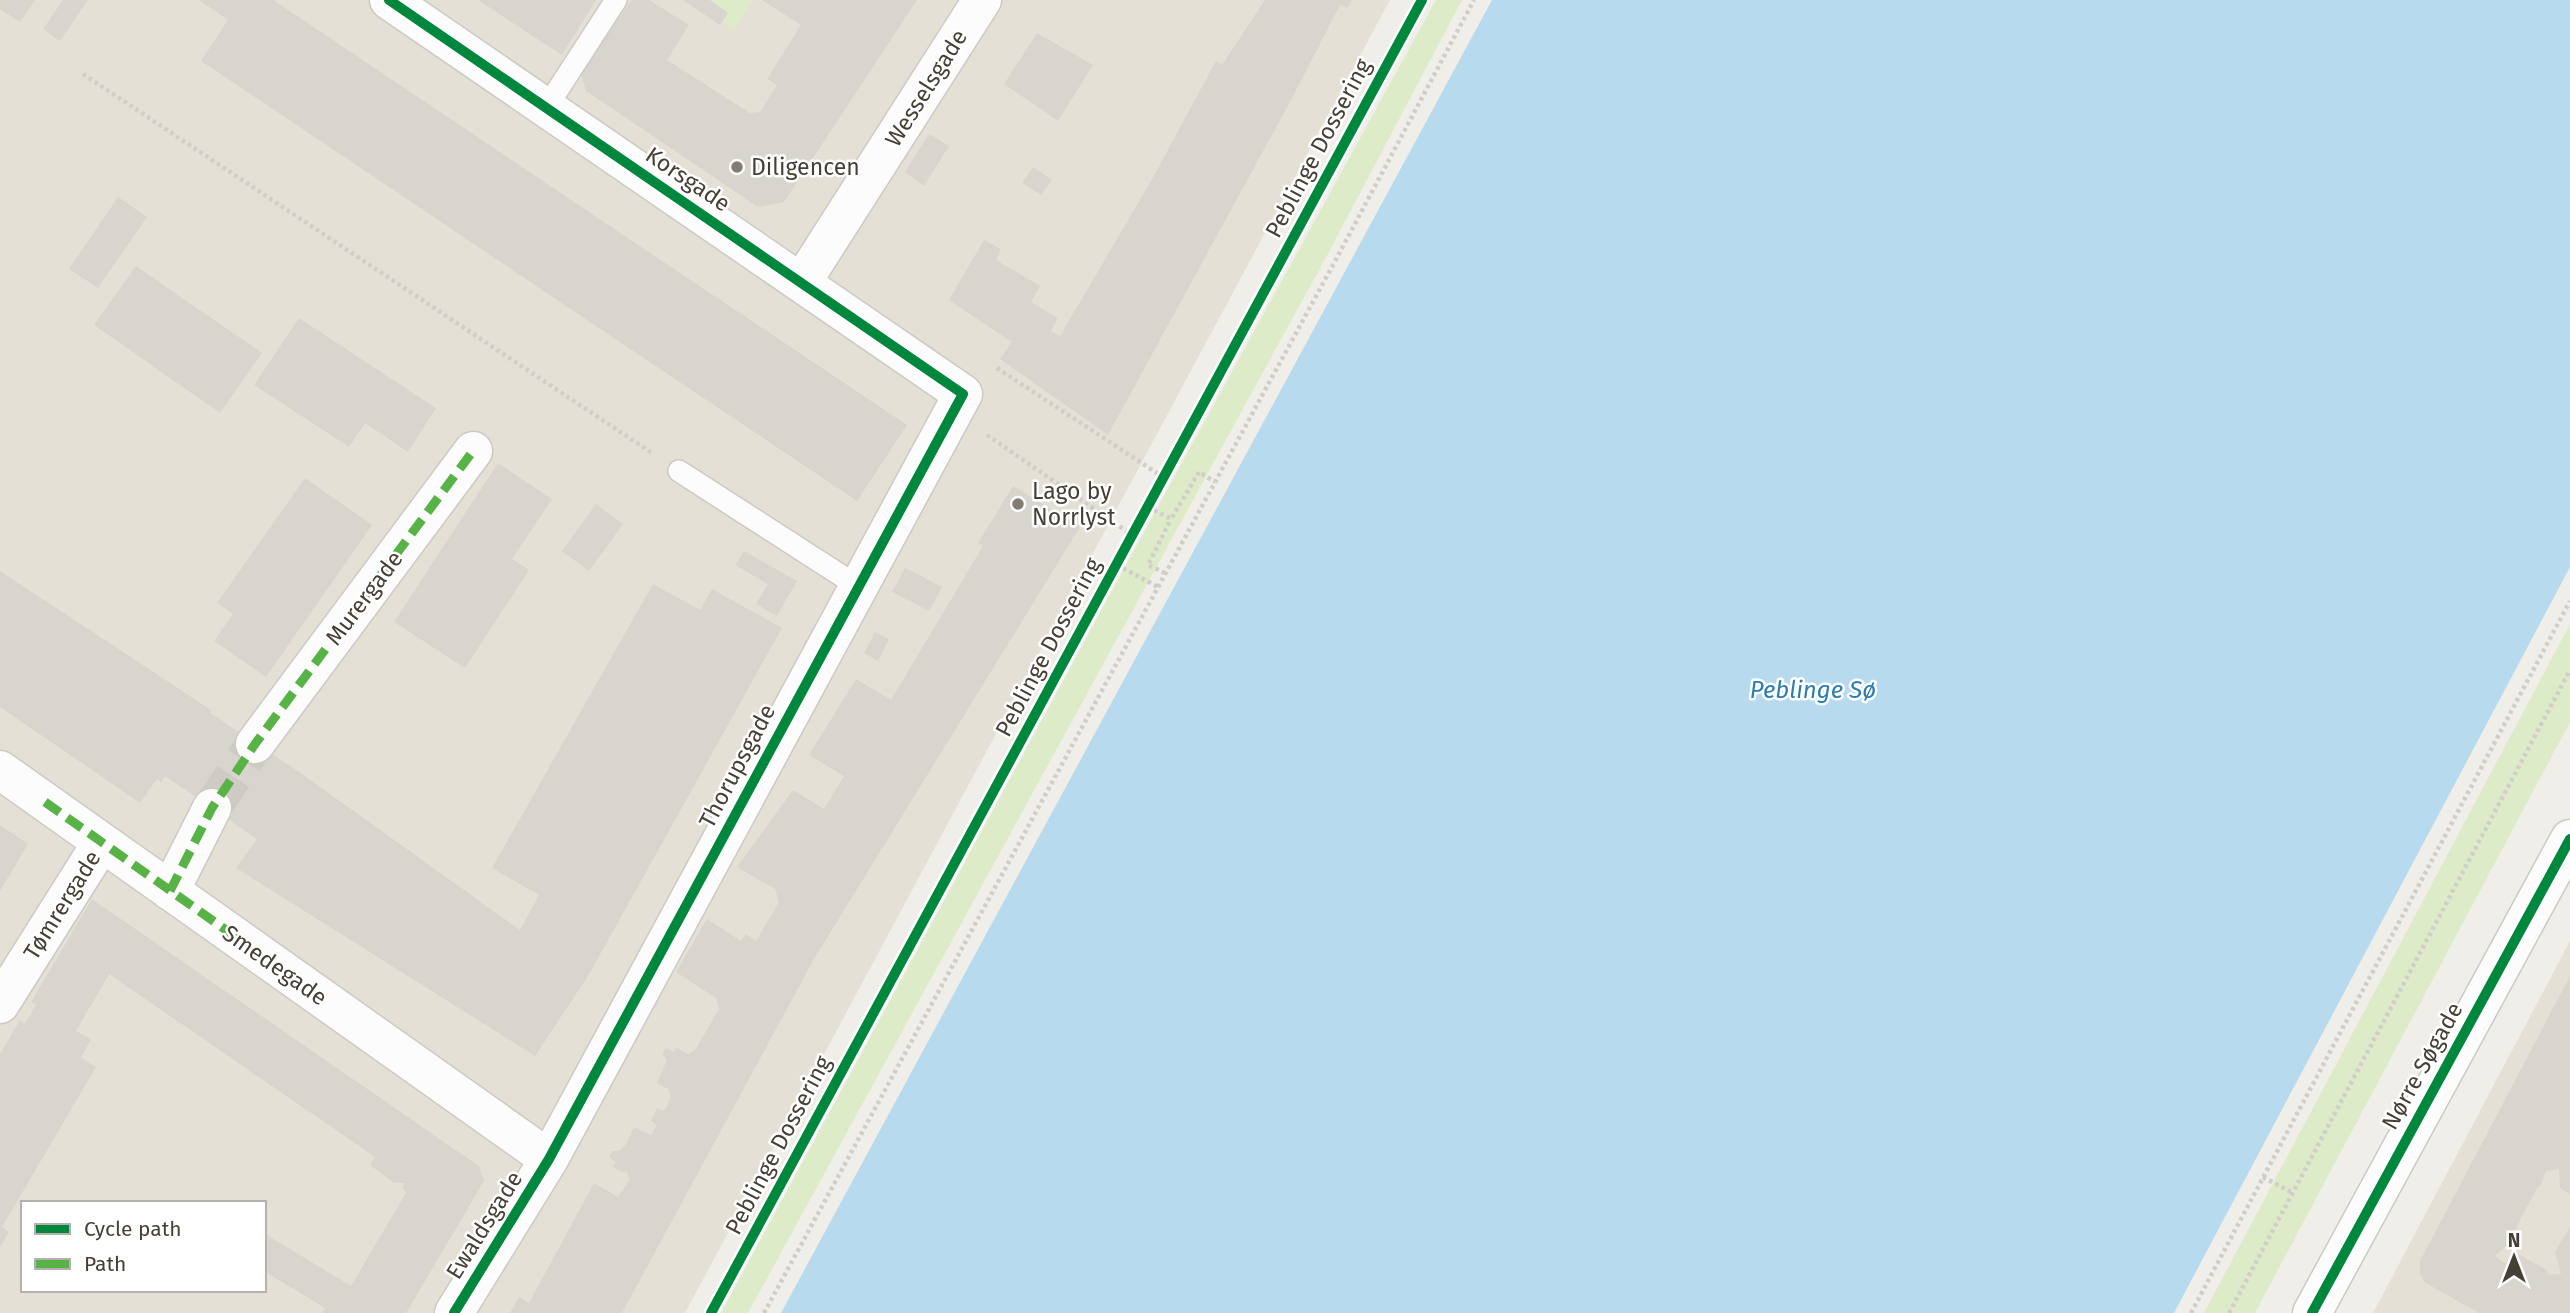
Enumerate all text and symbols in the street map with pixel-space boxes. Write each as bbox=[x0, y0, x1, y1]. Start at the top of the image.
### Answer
street label: Wesselsgade bbox=[879, 24, 973, 152]
street label: Peblinge Dossering bbox=[1259, 54, 1377, 242]
street label: Korsgade bbox=[640, 140, 736, 218]
place label: Diligencen bbox=[751, 153, 860, 181]
marker: Diligencen bbox=[729, 159, 745, 175]
place label: Lago by Norrlyst bbox=[1032, 477, 1116, 531]
marker: Lago by Norrlyst bbox=[1010, 496, 1026, 512]
street label: Murergade bbox=[319, 545, 409, 651]
street label: Peblinge Dossering bbox=[989, 553, 1107, 741]
water label: Peblinge Sø bbox=[1750, 676, 1876, 704]
street label: Thorupsgade bbox=[693, 699, 781, 833]
street label: Tømrergade bbox=[17, 845, 107, 965]
street label: Smedegade bbox=[217, 919, 333, 1011]
street label: Nørre Søgade bbox=[2376, 997, 2468, 1135]
street label: Peblinge Dossering bbox=[719, 1051, 837, 1239]
street label: Ewaldsgade bbox=[440, 1166, 528, 1284]
legend bbox=[21, 1201, 266, 1292]
text: Cycle path bbox=[84, 1216, 182, 1242]
north arrow bbox=[2479, 1222, 2549, 1292]
text: N bbox=[2508, 1229, 2520, 1252]
text: Path bbox=[84, 1251, 126, 1277]

